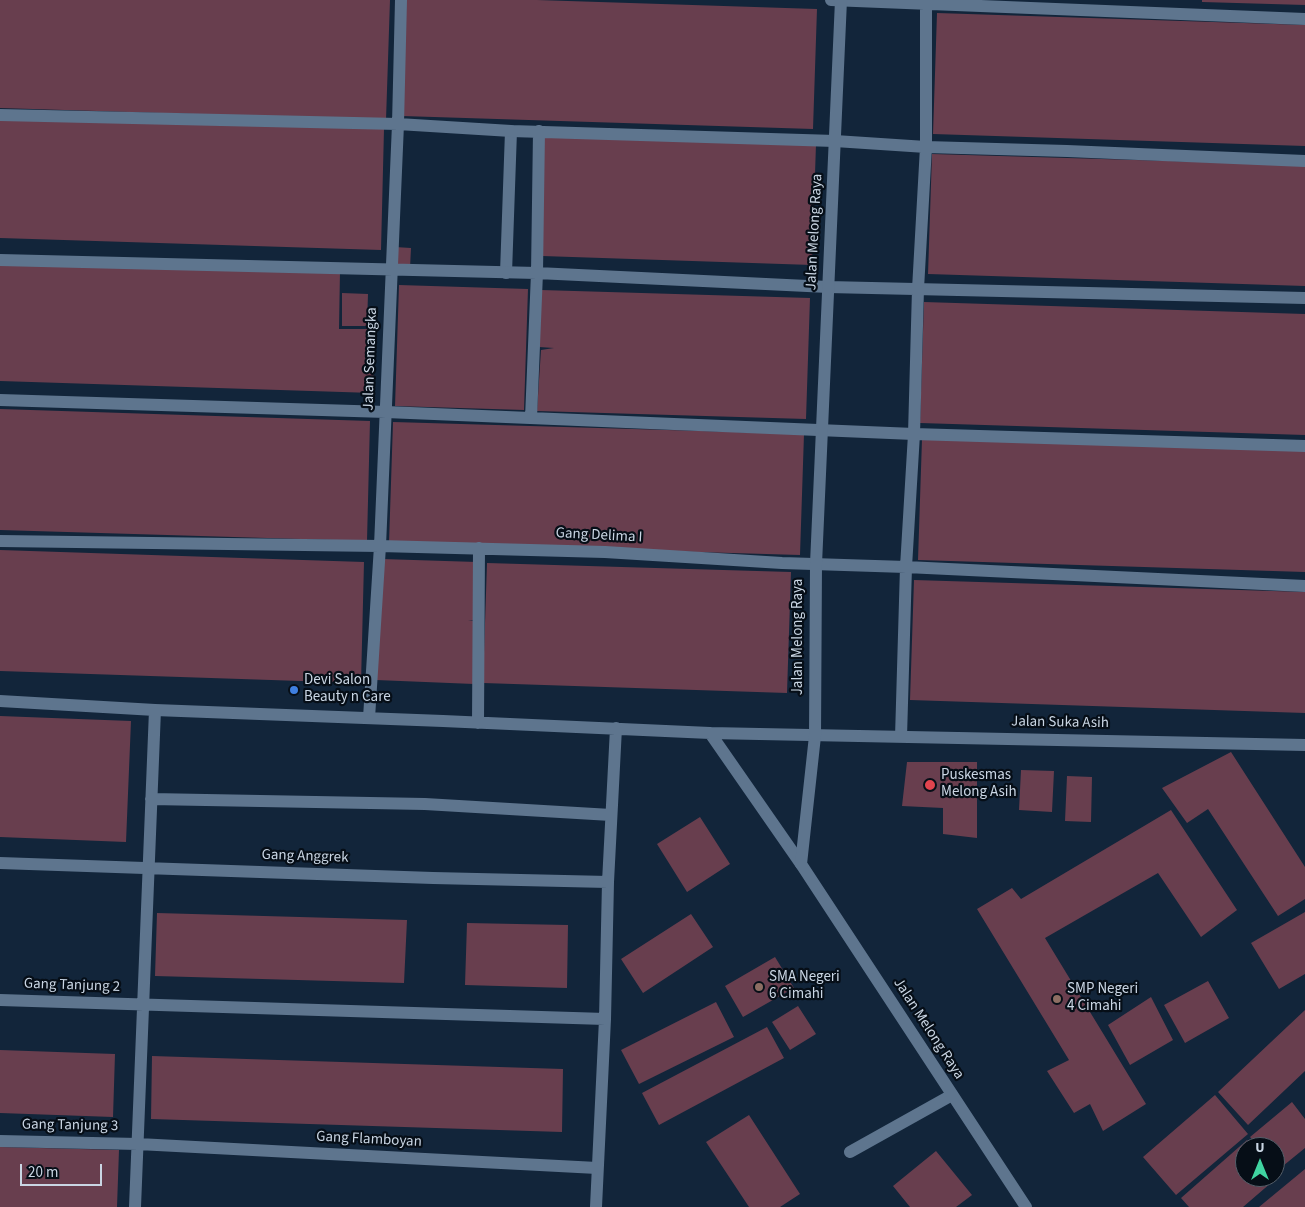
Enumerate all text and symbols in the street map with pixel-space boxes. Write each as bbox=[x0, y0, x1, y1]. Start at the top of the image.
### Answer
street label: Jalan Melong Raya bbox=[803, 173, 827, 291]
street label: Jalan Semangka bbox=[360, 307, 382, 411]
street label: Gang Delima I bbox=[555, 525, 643, 547]
street label: Jalan Melong Raya bbox=[790, 579, 808, 695]
place label: Devi Salon Beauty n Care bbox=[304, 672, 391, 707]
marker: Devi Salon Beauty n Care bbox=[288, 684, 300, 696]
street label: Jalan Suka Asih bbox=[1011, 713, 1109, 733]
place label: Puskesmas Melong Asih bbox=[941, 767, 1017, 802]
marker: Puskesmas Melong Asih bbox=[923, 778, 937, 792]
street label: Gang Anggrek bbox=[261, 846, 349, 868]
place label: SMA Negeri 6 Cimahi bbox=[769, 969, 840, 1004]
street label: Gang Tanjung 2 bbox=[24, 975, 120, 997]
street label: Jalan Melong Raya bbox=[889, 975, 967, 1083]
marker: SMA Negeri 6 Cimahi bbox=[753, 981, 765, 993]
place label: SMP Negeri 4 Cimahi bbox=[1067, 981, 1138, 1016]
marker: SMP Negeri 4 Cimahi bbox=[1051, 993, 1063, 1005]
street label: Gang Tanjung 3 bbox=[22, 1116, 118, 1136]
street label: Gang Flamboyan bbox=[316, 1128, 422, 1152]
north arrow bbox=[1235, 1137, 1285, 1187]
text: U bbox=[1255, 1138, 1265, 1158]
scale bar bbox=[22, 1154, 105, 1186]
text: 20 m bbox=[28, 1162, 58, 1183]

